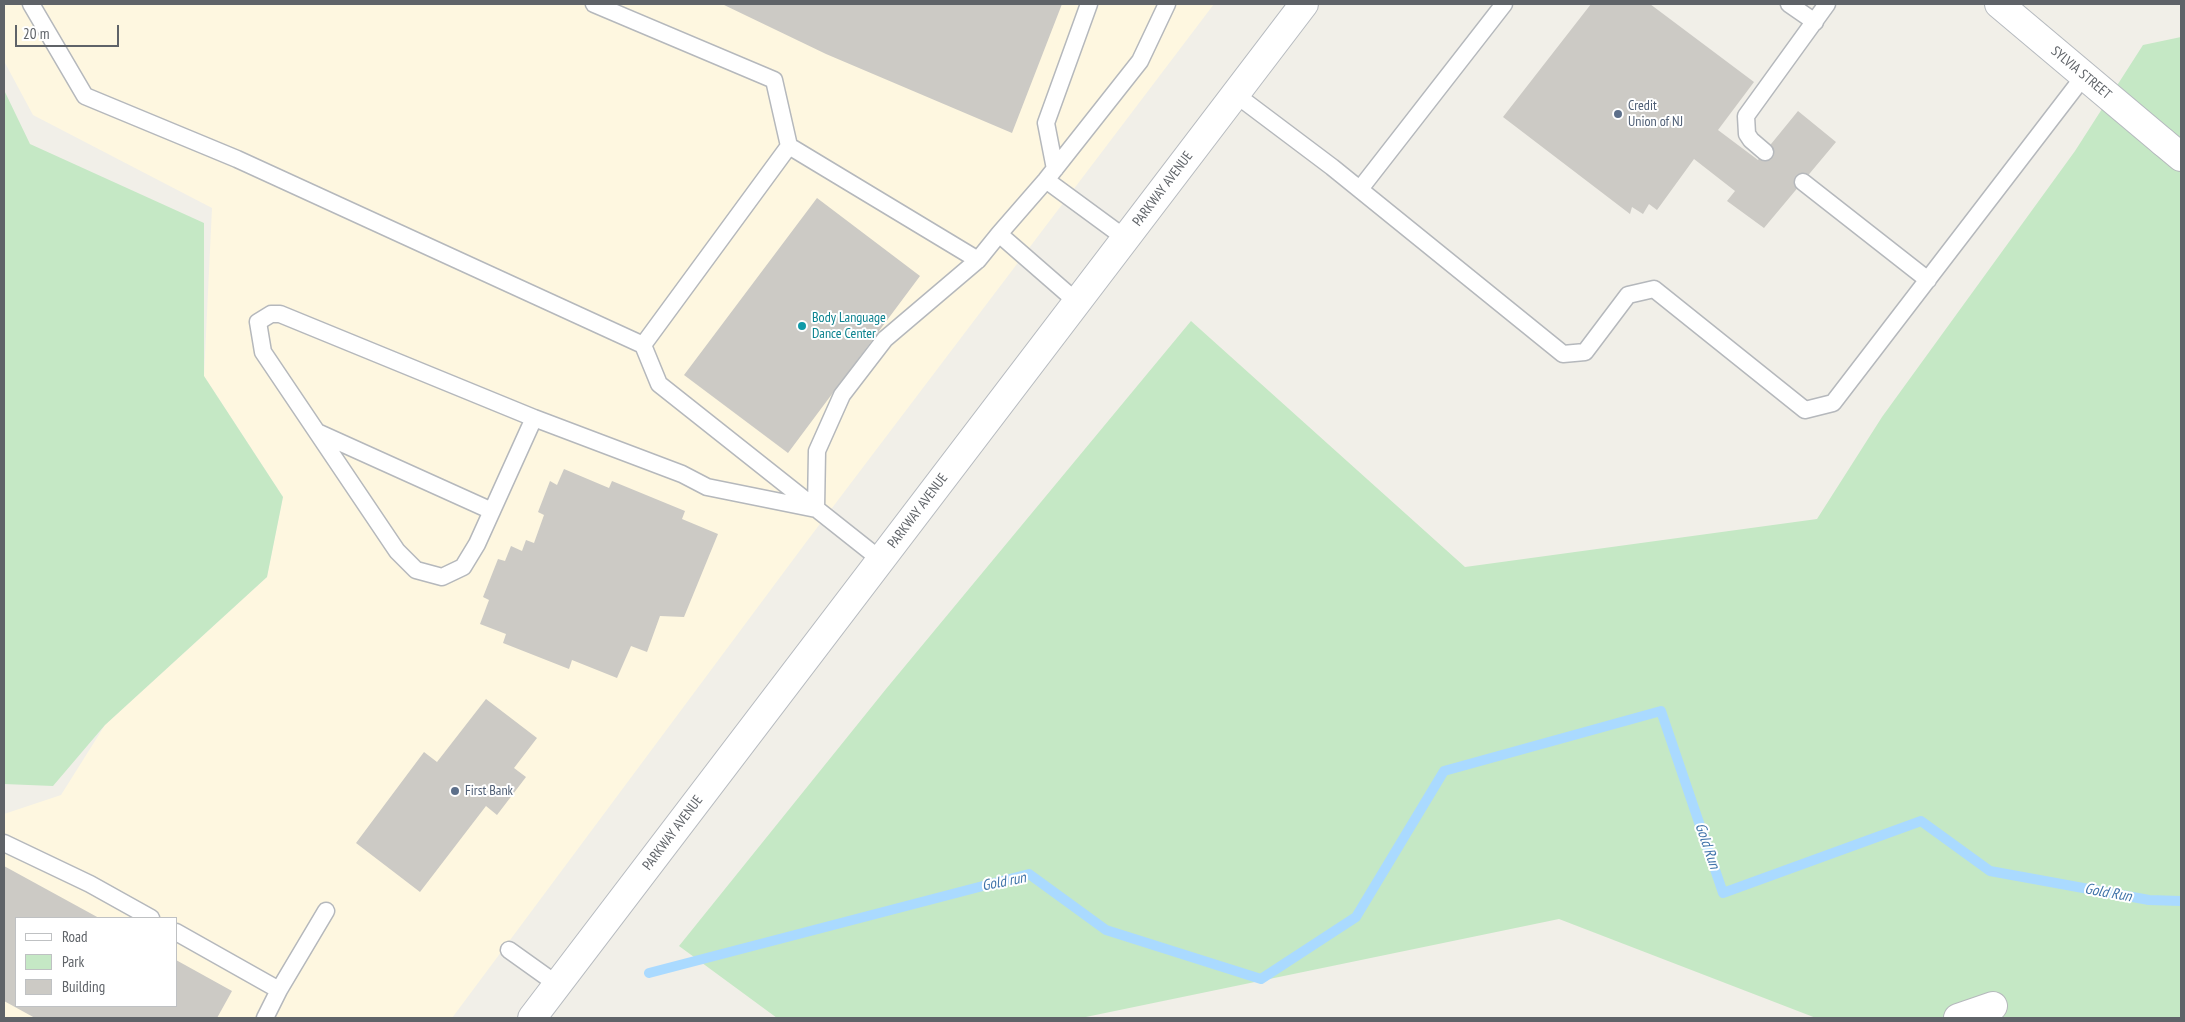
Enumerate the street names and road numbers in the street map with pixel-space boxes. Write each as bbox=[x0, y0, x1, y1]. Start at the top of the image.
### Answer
street label: SYLVIA STREET bbox=[2047, 43, 2115, 103]
street label: PARKWAY AVENUE bbox=[1129, 148, 1197, 230]
street label: PARKWAY AVENUE bbox=[884, 470, 952, 552]
street label: PARKWAY AVENUE bbox=[639, 792, 707, 874]

